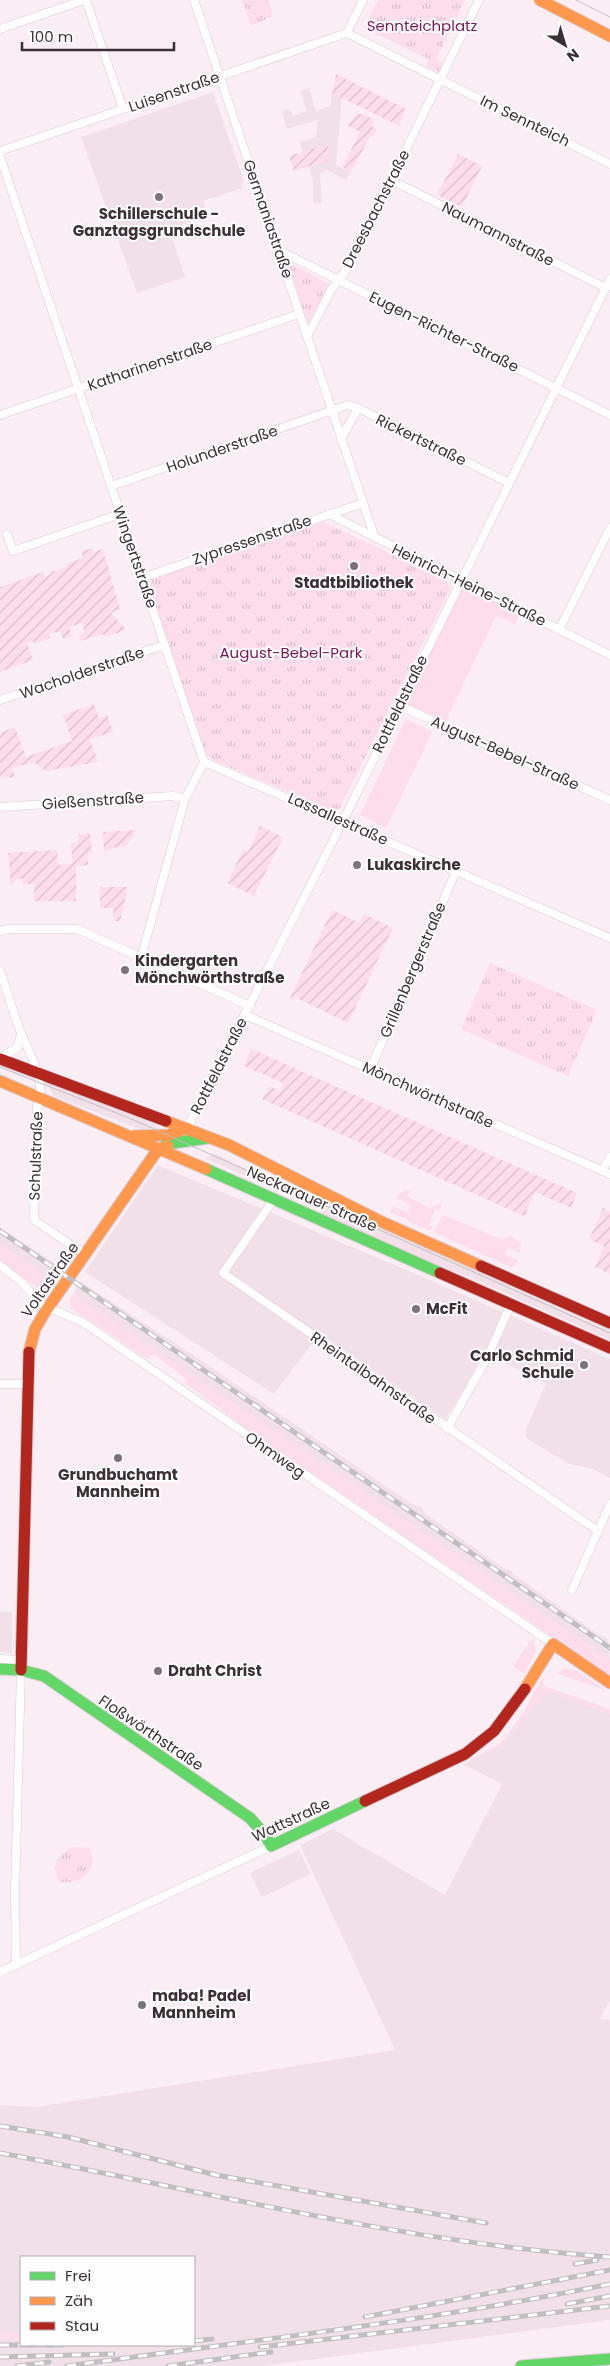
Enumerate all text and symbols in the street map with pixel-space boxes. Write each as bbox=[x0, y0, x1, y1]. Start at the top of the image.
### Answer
park label: Sennteichplatz bbox=[367, 15, 478, 36]
scale bar bbox=[22, 20, 175, 52]
north arrow bbox=[540, 20, 590, 70]
text: 100 m bbox=[30, 26, 73, 47]
text: N bbox=[563, 44, 583, 66]
street label: Luisenstraße bbox=[125, 66, 222, 117]
street label: Im Sennteich bbox=[477, 90, 574, 151]
street label: Dreesbachstraße bbox=[337, 146, 414, 272]
street label: Germaniastraße bbox=[238, 157, 299, 281]
marker: Schillerschule - Ganztagsgrundschule bbox=[153, 191, 165, 203]
street label: Naumannstraße bbox=[438, 196, 558, 271]
place label: Schillerschule - Ganztagsgrundschule bbox=[73, 203, 245, 241]
street label: Eugen-Richter-Straße bbox=[366, 286, 523, 377]
street label: Katharinenstraße bbox=[85, 333, 215, 396]
street label: Rickertstraße bbox=[372, 409, 470, 471]
street label: Holunderstraße bbox=[163, 420, 280, 477]
street label: Wingertstraße bbox=[108, 503, 163, 611]
street label: Zypressenstraße bbox=[189, 509, 314, 570]
street label: Heinrich-Heine-Straße bbox=[389, 538, 550, 631]
marker: Stadtbibliothek bbox=[348, 560, 360, 572]
place label: Stadtbibliothek bbox=[294, 572, 415, 593]
street label: Wacholderstraße bbox=[17, 641, 147, 704]
park label: August-Bebel-Park bbox=[219, 642, 363, 663]
street label: Rottfeldstraße bbox=[367, 651, 432, 756]
street label: August-Bebel-Straße bbox=[428, 710, 583, 795]
street label: Gießenstraße bbox=[41, 786, 145, 815]
street label: Lassallestraße bbox=[285, 787, 392, 850]
place label: Lukaskirche bbox=[367, 854, 461, 875]
marker: Lukaskirche bbox=[351, 859, 363, 871]
street label: Grillenbergerstraße bbox=[374, 899, 451, 1041]
place label: Kindergarten Mönchwörthstraße bbox=[135, 950, 285, 988]
marker: Kindergarten Mönchwörthstraße bbox=[119, 964, 131, 976]
street label: Rottfeldstraße bbox=[185, 1014, 252, 1118]
street label: Mönchwörthstraße bbox=[359, 1056, 497, 1133]
street label: Schulstraße bbox=[23, 1111, 48, 1201]
street label: Neckarauer Straße bbox=[244, 1160, 381, 1237]
street label: Voltastraße bbox=[16, 1238, 83, 1322]
place label: McFit bbox=[426, 1298, 468, 1319]
marker: McFit bbox=[410, 1303, 422, 1315]
street label: Rheintalbahnstraße bbox=[306, 1326, 440, 1429]
place label: Carlo Schmid Schule bbox=[470, 1345, 574, 1383]
marker: Carlo Schmid Schule bbox=[578, 1359, 590, 1371]
street label: Ohmweg bbox=[241, 1426, 309, 1483]
marker: Grundbuchamt Mannheim bbox=[112, 1452, 124, 1464]
place label: Grundbuchamt Mannheim bbox=[58, 1464, 178, 1502]
place label: Draht Christ bbox=[168, 1660, 262, 1681]
marker: Draht Christ bbox=[152, 1665, 164, 1677]
street label: Floßwörthstraße bbox=[95, 1690, 208, 1775]
street label: Wattstraße bbox=[248, 1792, 333, 1847]
place label: maba! Padel Mannheim bbox=[152, 1985, 251, 2023]
marker: maba! Padel Mannheim bbox=[136, 1999, 148, 2011]
legend bbox=[20, 2256, 195, 2346]
text: Frei bbox=[65, 2265, 91, 2286]
text: Zäh bbox=[65, 2290, 93, 2311]
text: Stau bbox=[65, 2315, 99, 2336]

